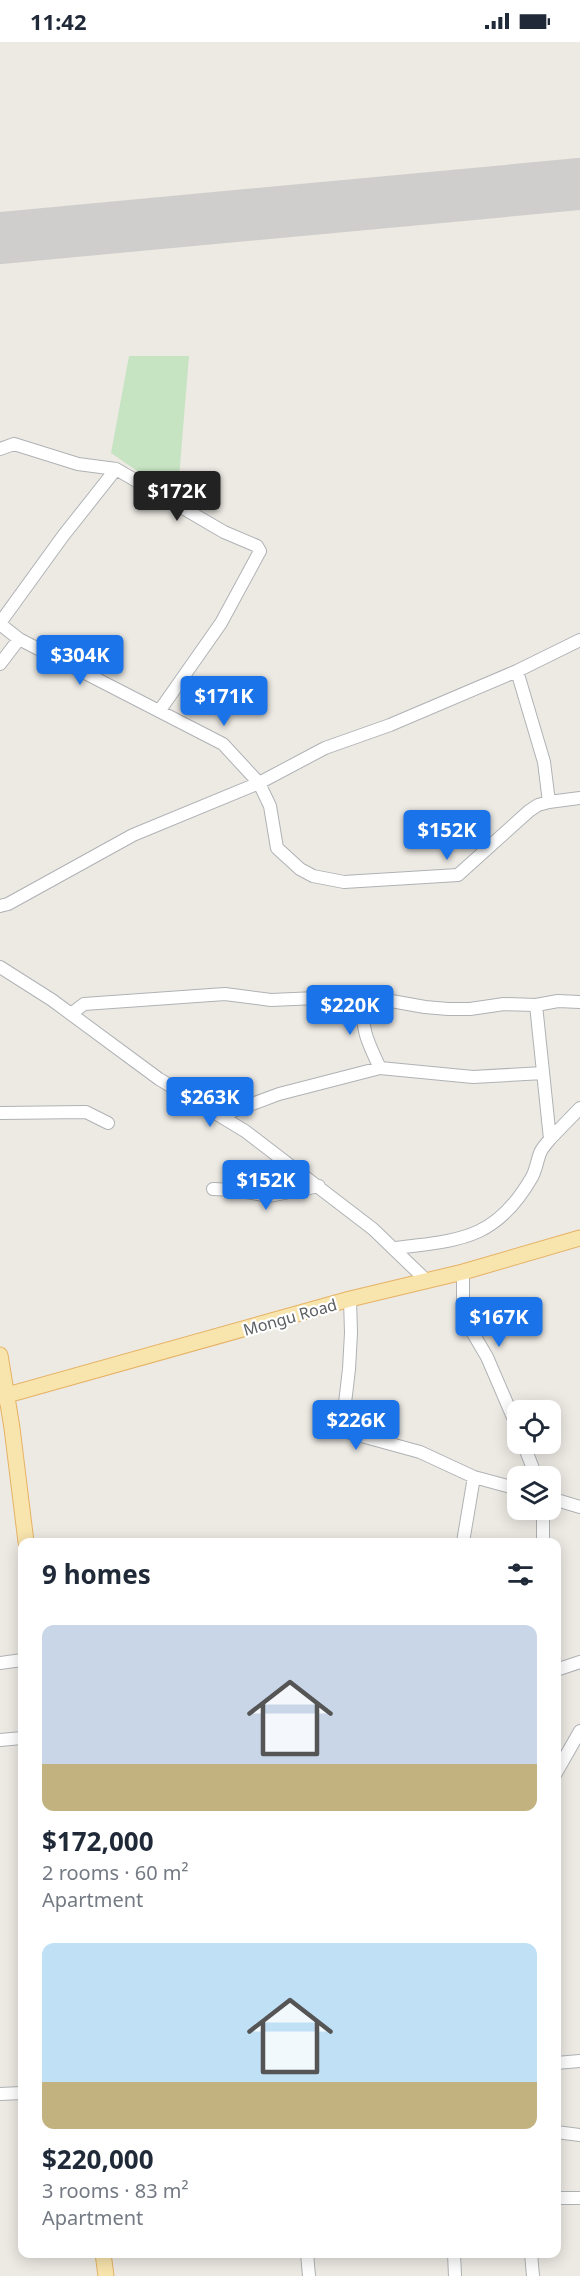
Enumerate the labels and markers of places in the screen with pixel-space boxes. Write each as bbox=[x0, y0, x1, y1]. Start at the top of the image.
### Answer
pin: $172K bbox=[135, 471, 219, 522]
pin: $304K bbox=[38, 635, 122, 686]
pin: $171K bbox=[182, 676, 266, 727]
pin: $152K bbox=[405, 810, 489, 861]
pin: $220K bbox=[308, 985, 392, 1036]
pin: $263K bbox=[168, 1077, 252, 1128]
pin: $152K bbox=[224, 1160, 308, 1211]
pin: $167K bbox=[457, 1297, 541, 1348]
pin: $226K bbox=[314, 1400, 398, 1451]

